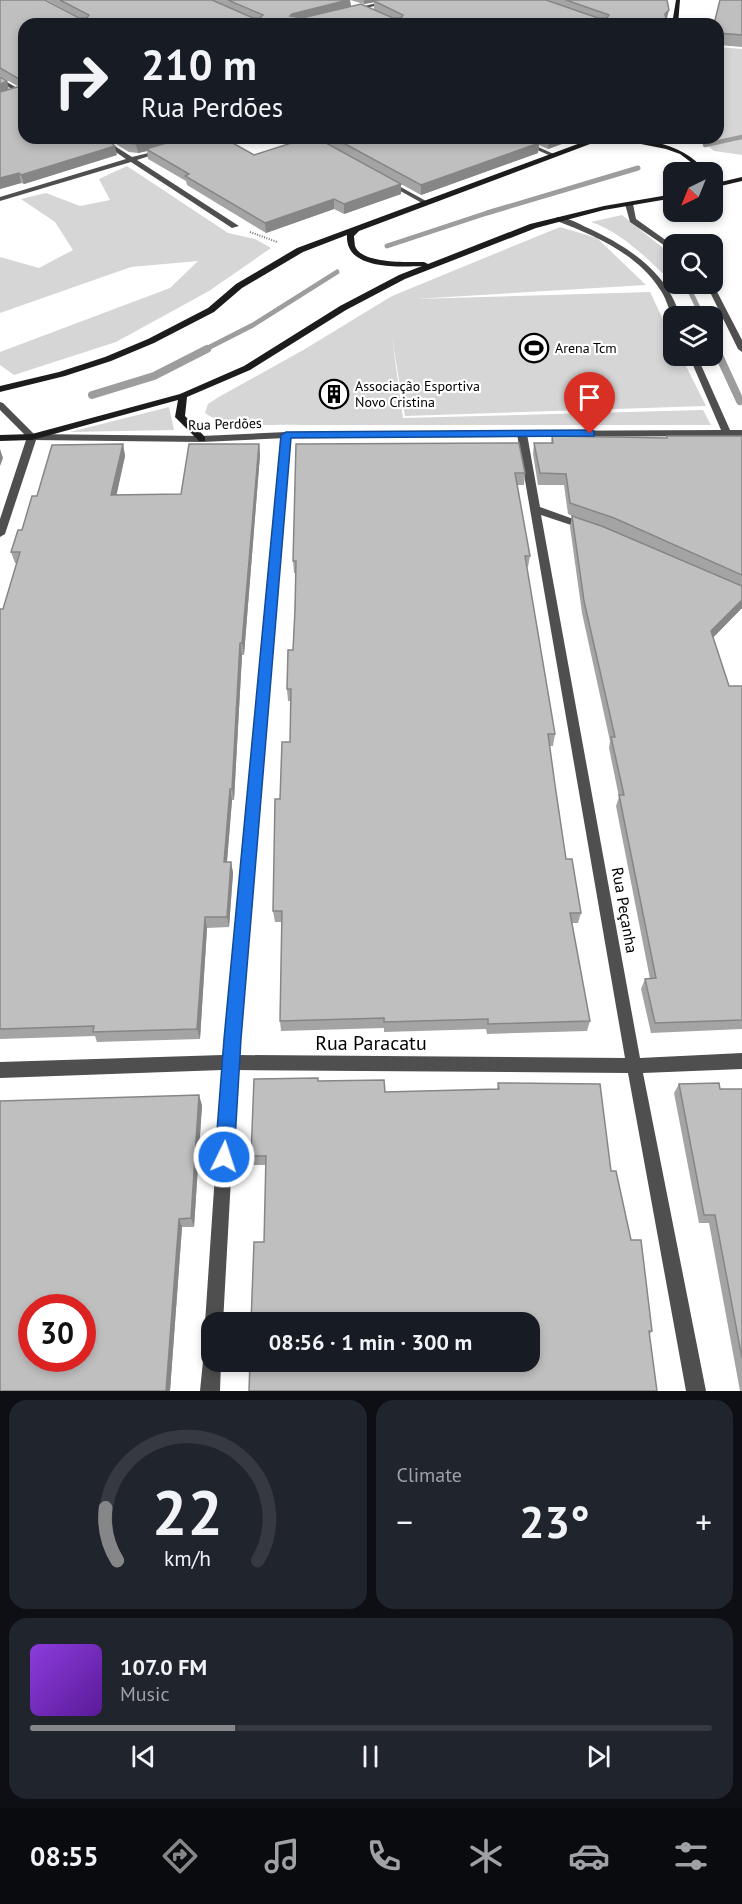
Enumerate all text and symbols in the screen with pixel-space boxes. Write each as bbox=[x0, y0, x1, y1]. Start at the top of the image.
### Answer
text: 210 m bbox=[141, 37, 257, 92]
icon: right bbox=[42, 42, 120, 120]
text: Rua Perdões bbox=[141, 90, 283, 124]
north arrow bbox=[663, 162, 723, 222]
map controls bbox=[663, 162, 723, 366]
button: search bbox=[663, 234, 723, 294]
button: layers bbox=[663, 306, 723, 366]
sports icon: Arena Tcm bbox=[518, 332, 550, 364]
place label: Arena Tcm bbox=[555, 339, 617, 357]
pin bbox=[564, 372, 615, 434]
place label: Associação Esportiva Novo Cristina bbox=[355, 377, 480, 411]
building icon: Associação Esportiva Novo Cristina bbox=[318, 378, 350, 410]
icon: arrive bbox=[573, 381, 606, 414]
street label: Rua Perdões bbox=[188, 414, 262, 434]
street label: Rua Peçanha bbox=[608, 865, 642, 955]
street label: Rua Paracatu bbox=[315, 1030, 427, 1056]
position arrow bbox=[192, 1125, 256, 1189]
speed limit sign: 30 bbox=[18, 1294, 96, 1372]
text: 08:56 · 1 min · 300 m bbox=[269, 1328, 472, 1356]
text: Climate bbox=[397, 1462, 462, 1488]
text: 22 bbox=[152, 1471, 223, 1552]
text: 23° bbox=[519, 1492, 590, 1550]
text: − bbox=[397, 1500, 413, 1543]
text: + bbox=[695, 1500, 712, 1543]
text: km/h bbox=[164, 1545, 211, 1573]
text: 107.0 FM bbox=[120, 1653, 207, 1681]
text: Music bbox=[120, 1681, 169, 1707]
icon: previous bbox=[127, 1740, 160, 1773]
icon: pause bbox=[354, 1740, 387, 1773]
icon: next bbox=[582, 1740, 615, 1773]
icon: directions bbox=[159, 1835, 201, 1877]
icon: music bbox=[261, 1835, 303, 1877]
icon: phone bbox=[363, 1835, 405, 1877]
icon: climate bbox=[465, 1835, 507, 1877]
icon: car bbox=[568, 1835, 610, 1877]
icon: filters bbox=[670, 1835, 712, 1877]
text: 08:55 bbox=[30, 1839, 99, 1873]

